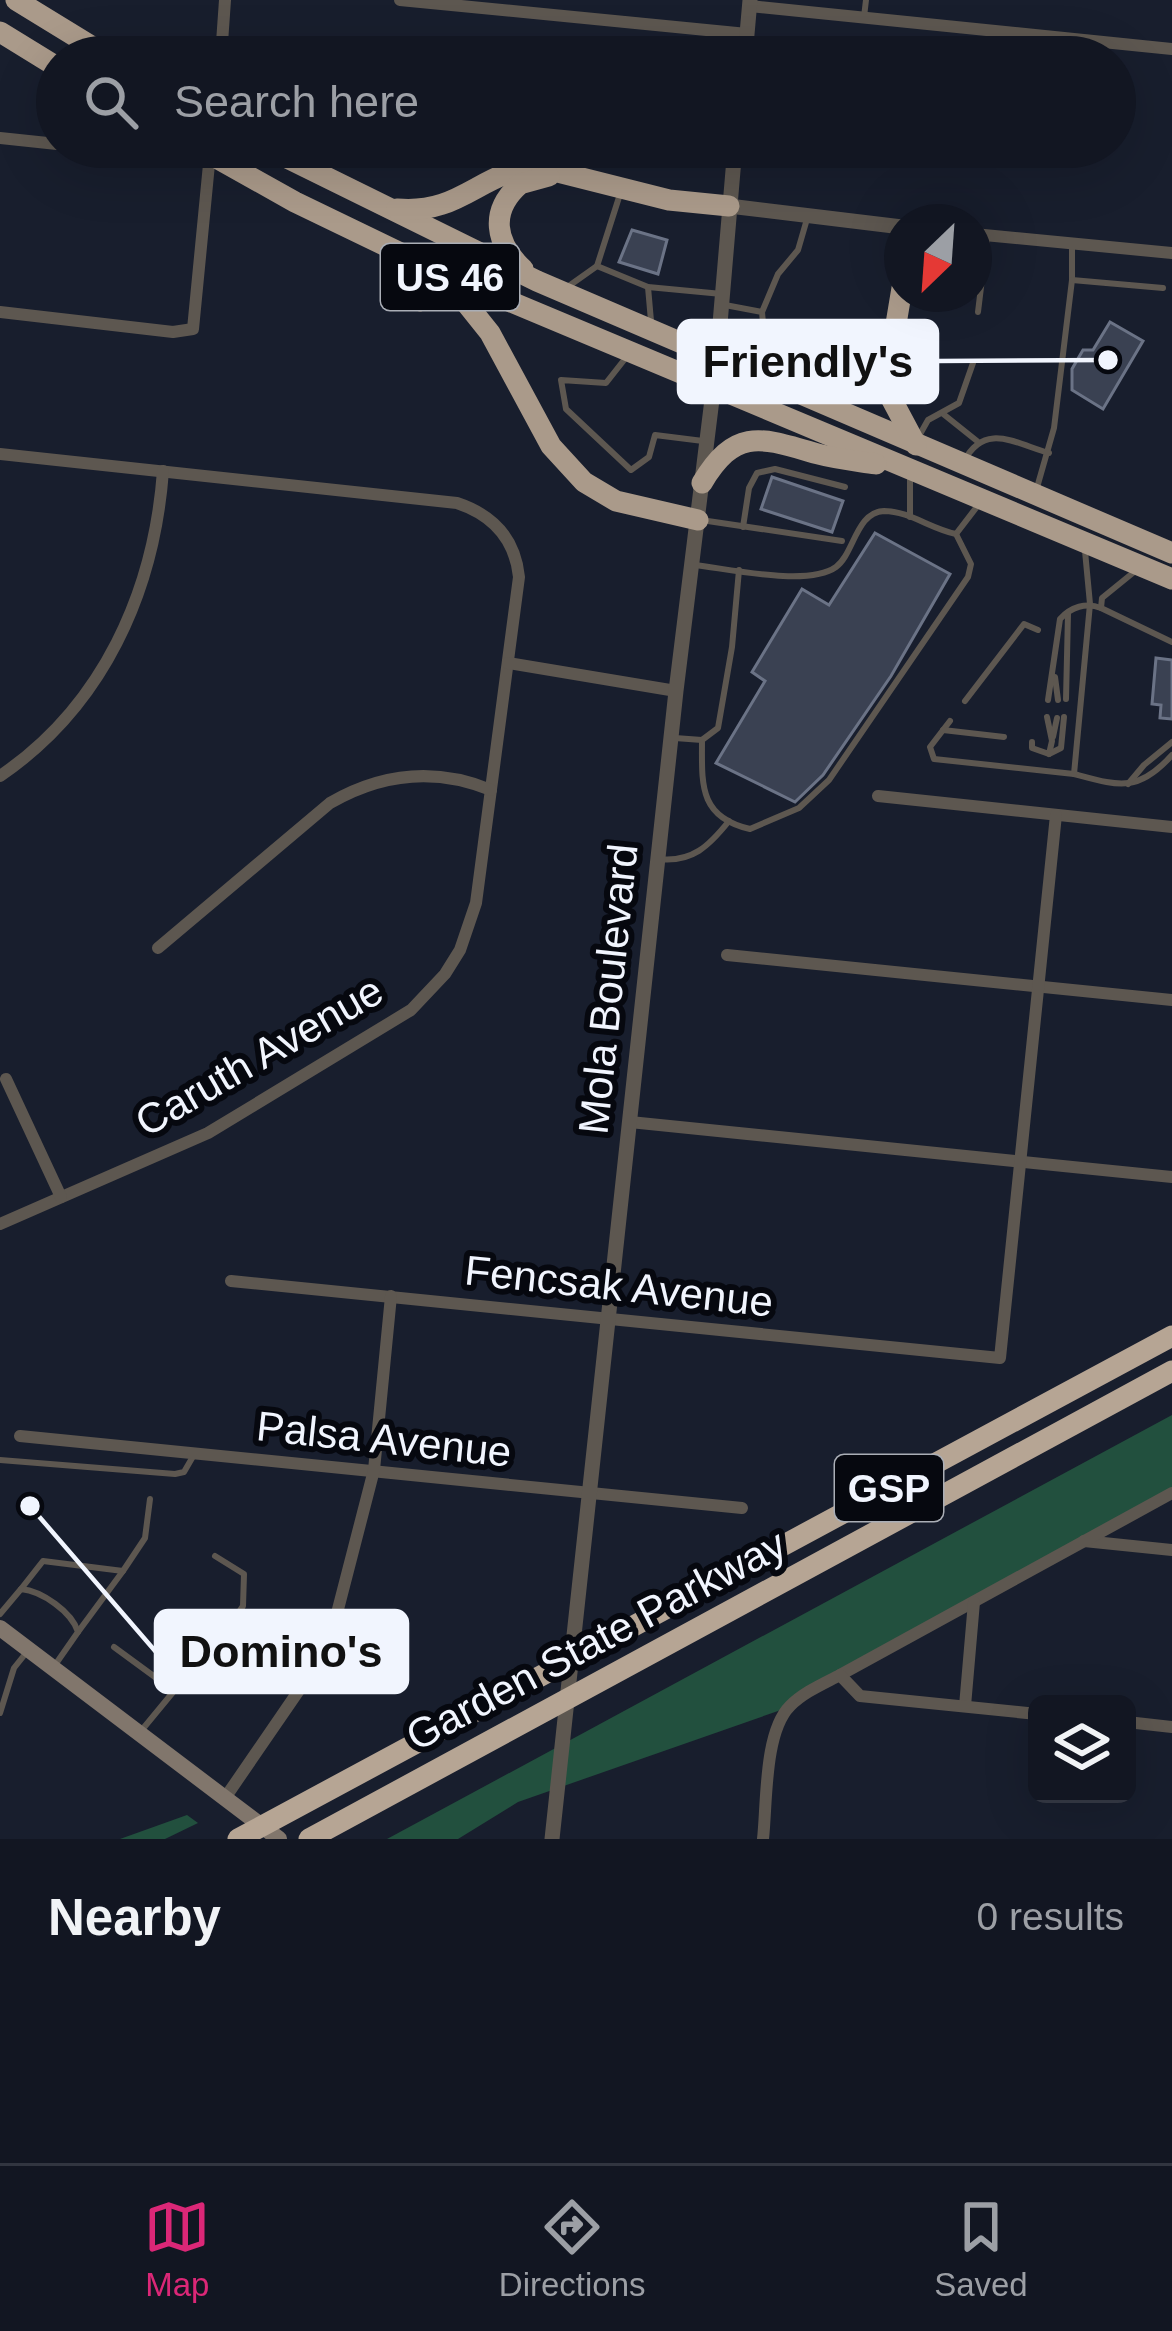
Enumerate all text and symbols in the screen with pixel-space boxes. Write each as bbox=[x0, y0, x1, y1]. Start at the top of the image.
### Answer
search box bbox=[36, 36, 1136, 168]
icon: search bbox=[78, 69, 144, 135]
text: Search here bbox=[174, 76, 419, 127]
north arrow bbox=[884, 204, 992, 312]
road number: US 46 bbox=[381, 244, 519, 310]
callout: Friendly's bbox=[679, 321, 937, 402]
text: Friendly's bbox=[703, 336, 913, 387]
street label: Mola Boulevard bbox=[569, 841, 647, 1137]
street label: Caruth Avenue bbox=[127, 966, 391, 1146]
street label: Fencsak Avenue bbox=[463, 1246, 775, 1326]
street label: Palsa Avenue bbox=[254, 1402, 514, 1476]
road number: GSP bbox=[835, 1455, 943, 1521]
street label: Garden State Parkway bbox=[398, 1520, 794, 1760]
callout: Domino's bbox=[156, 1611, 407, 1692]
text: Domino's bbox=[179, 1626, 383, 1677]
map controls bbox=[1028, 1695, 1136, 1803]
button: layers bbox=[1028, 1695, 1136, 1803]
text: Nearby bbox=[48, 1889, 221, 1946]
text: 0 results bbox=[977, 1895, 1124, 1938]
tab: Map bbox=[144, 2194, 210, 2304]
tab: Directions bbox=[499, 2194, 646, 2304]
tab: Saved bbox=[934, 2194, 1028, 2304]

